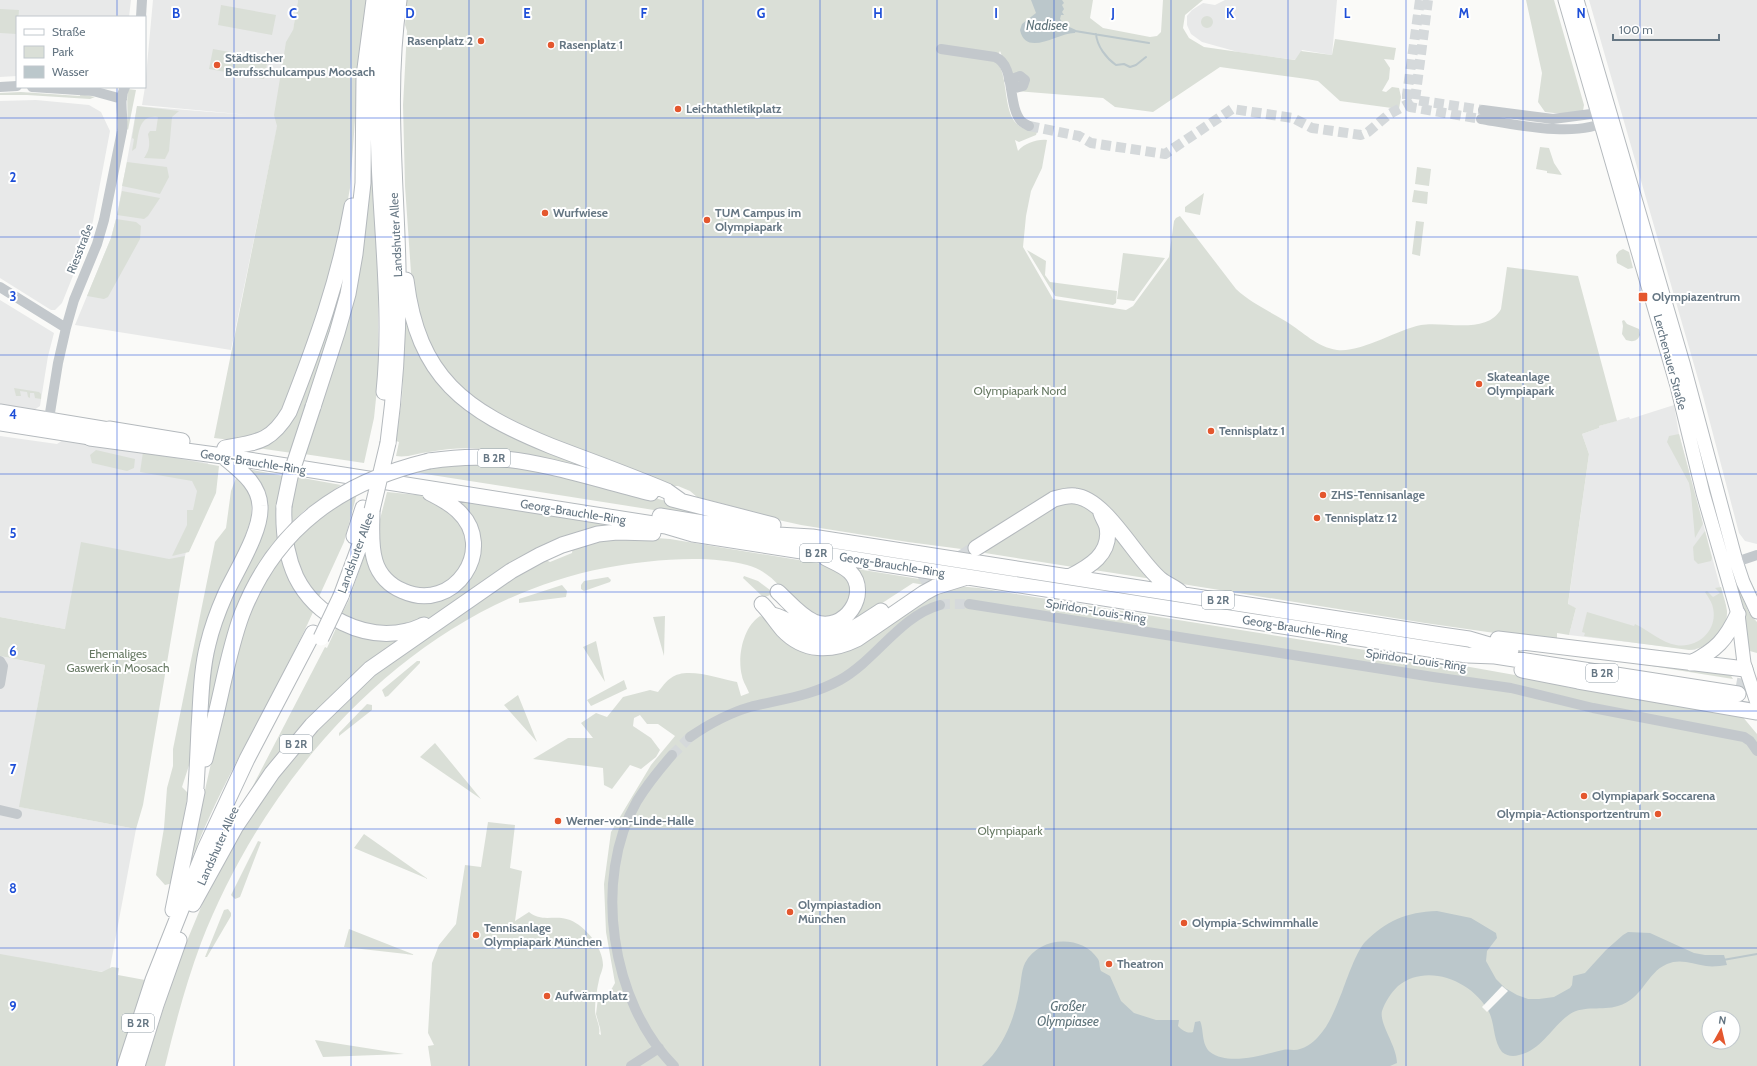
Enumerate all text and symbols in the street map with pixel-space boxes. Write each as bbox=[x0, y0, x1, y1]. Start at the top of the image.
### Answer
text: B bbox=[172, 5, 180, 21]
text: C bbox=[289, 5, 297, 21]
text: D bbox=[405, 5, 415, 21]
text: E bbox=[523, 5, 531, 21]
text: F bbox=[641, 5, 648, 21]
text: G bbox=[757, 5, 766, 21]
text: H bbox=[873, 5, 883, 21]
text: I bbox=[994, 5, 998, 21]
text: J bbox=[1110, 5, 1115, 21]
text: K bbox=[1226, 5, 1235, 21]
text: L bbox=[1344, 5, 1351, 21]
text: M bbox=[1459, 5, 1470, 21]
text: N bbox=[1576, 5, 1586, 21]
legend bbox=[16, 16, 146, 88]
scale bar bbox=[1613, 16, 1719, 42]
water label: Nadisee bbox=[1026, 17, 1068, 33]
text: 100 m bbox=[1619, 22, 1653, 37]
text: Straße bbox=[52, 24, 85, 39]
place label: Rasenplatz 2 bbox=[407, 33, 473, 48]
marker: Rasenplatz 2 bbox=[476, 36, 486, 46]
place label: Rasenplatz 1 bbox=[559, 37, 623, 52]
marker: Rasenplatz 1 bbox=[546, 40, 556, 50]
text: Park bbox=[52, 44, 74, 59]
place label: Städtischer Berufsschulcampus Moosach bbox=[225, 50, 375, 79]
marker: Städtischer Berufsschulcampus Moosach bbox=[212, 60, 222, 70]
text: Wasser bbox=[52, 64, 89, 79]
place label: Leichtathletikplatz bbox=[686, 101, 782, 116]
marker: Leichtathletikplatz bbox=[673, 104, 683, 114]
text: 2 bbox=[10, 169, 17, 185]
street label: Landshuter Allee bbox=[386, 192, 405, 278]
place label: Wurfwiese bbox=[553, 205, 608, 220]
place label: TUM Campus im Olympiapark bbox=[715, 205, 801, 234]
marker: Wurfwiese bbox=[540, 208, 550, 218]
marker: TUM Campus im Olympiapark bbox=[702, 215, 712, 225]
street label: Riesstraße bbox=[63, 222, 96, 276]
text: 3 bbox=[9, 288, 17, 304]
place label: Olympiazentrum bbox=[1652, 289, 1740, 304]
marker: Olympiazentrum bbox=[1637, 291, 1649, 303]
street label: Lerchenauer Straße bbox=[1650, 312, 1690, 411]
place label: Skateanlage Olympiapark bbox=[1487, 369, 1555, 398]
marker: Skateanlage Olympiapark bbox=[1474, 379, 1484, 389]
park label: Olympiapark Nord bbox=[974, 383, 1066, 398]
text: 4 bbox=[9, 406, 17, 422]
place label: Tennisplatz 1 bbox=[1219, 423, 1285, 438]
marker: Tennisplatz 1 bbox=[1206, 426, 1216, 436]
street label: Georg-Brauchle-Ring bbox=[199, 446, 308, 477]
road number: B 2R bbox=[478, 449, 510, 467]
place label: ZHS-Tennisanlage bbox=[1331, 487, 1425, 502]
marker: ZHS-Tennisanlage bbox=[1318, 490, 1328, 500]
street label: Georg-Brauchle-Ring bbox=[519, 496, 628, 527]
street label: Landshuter Allee bbox=[334, 510, 377, 595]
place label: Tennisplatz 12 bbox=[1325, 510, 1397, 525]
marker: Tennisplatz 12 bbox=[1312, 513, 1322, 523]
text: 5 bbox=[10, 525, 17, 541]
road number: B 2R bbox=[800, 544, 832, 562]
street label: Georg-Brauchle-Ring bbox=[838, 549, 947, 580]
road number: B 2R bbox=[1202, 591, 1234, 609]
street label: Spiridon-Louis-Ring bbox=[1045, 595, 1148, 626]
street label: Georg-Brauchle-Ring bbox=[1241, 612, 1350, 643]
text: 6 bbox=[9, 643, 17, 659]
street label: Spiridon-Louis-Ring bbox=[1365, 645, 1468, 674]
park label: Ehemaliges Gaswerk in Moosach bbox=[67, 646, 169, 675]
road number: B 2R bbox=[1586, 664, 1618, 682]
road number: B 2R bbox=[280, 735, 312, 753]
text: 7 bbox=[10, 761, 17, 777]
place label: Olympiapark Soccarena bbox=[1592, 788, 1715, 803]
marker: Olympiapark Soccarena bbox=[1579, 791, 1589, 801]
street label: Landshuter Allee bbox=[193, 804, 242, 888]
place label: Olympia-Actionsportzentrum bbox=[1497, 806, 1650, 821]
marker: Olympia-Actionsportzentrum bbox=[1653, 809, 1663, 819]
place label: Werner-von-Linde-Halle bbox=[566, 813, 694, 828]
marker: Werner-von-Linde-Halle bbox=[553, 816, 563, 826]
park label: Olympiapark bbox=[977, 823, 1043, 838]
text: 8 bbox=[9, 880, 17, 896]
place label: Olympiastadion München bbox=[798, 897, 881, 926]
marker: Olympiastadion München bbox=[785, 907, 795, 917]
place label: Olympia-Schwimmhalle bbox=[1192, 915, 1318, 930]
marker: Olympia-Schwimmhalle bbox=[1179, 918, 1189, 928]
place label: Tennisanlage Olympiapark München bbox=[484, 920, 602, 949]
marker: Tennisanlage Olympiapark München bbox=[471, 930, 481, 940]
place label: Theatron bbox=[1117, 956, 1164, 971]
marker: Theatron bbox=[1104, 959, 1114, 969]
place label: Aufwärmplatz bbox=[555, 988, 628, 1003]
marker: Aufwärmplatz bbox=[542, 991, 552, 1001]
text: 9 bbox=[9, 998, 17, 1014]
water label: Großer Olympiasee bbox=[1037, 998, 1099, 1029]
north arrow bbox=[1701, 1010, 1741, 1050]
text: N bbox=[1718, 1013, 1727, 1028]
road number: B 2R bbox=[122, 1014, 154, 1032]

